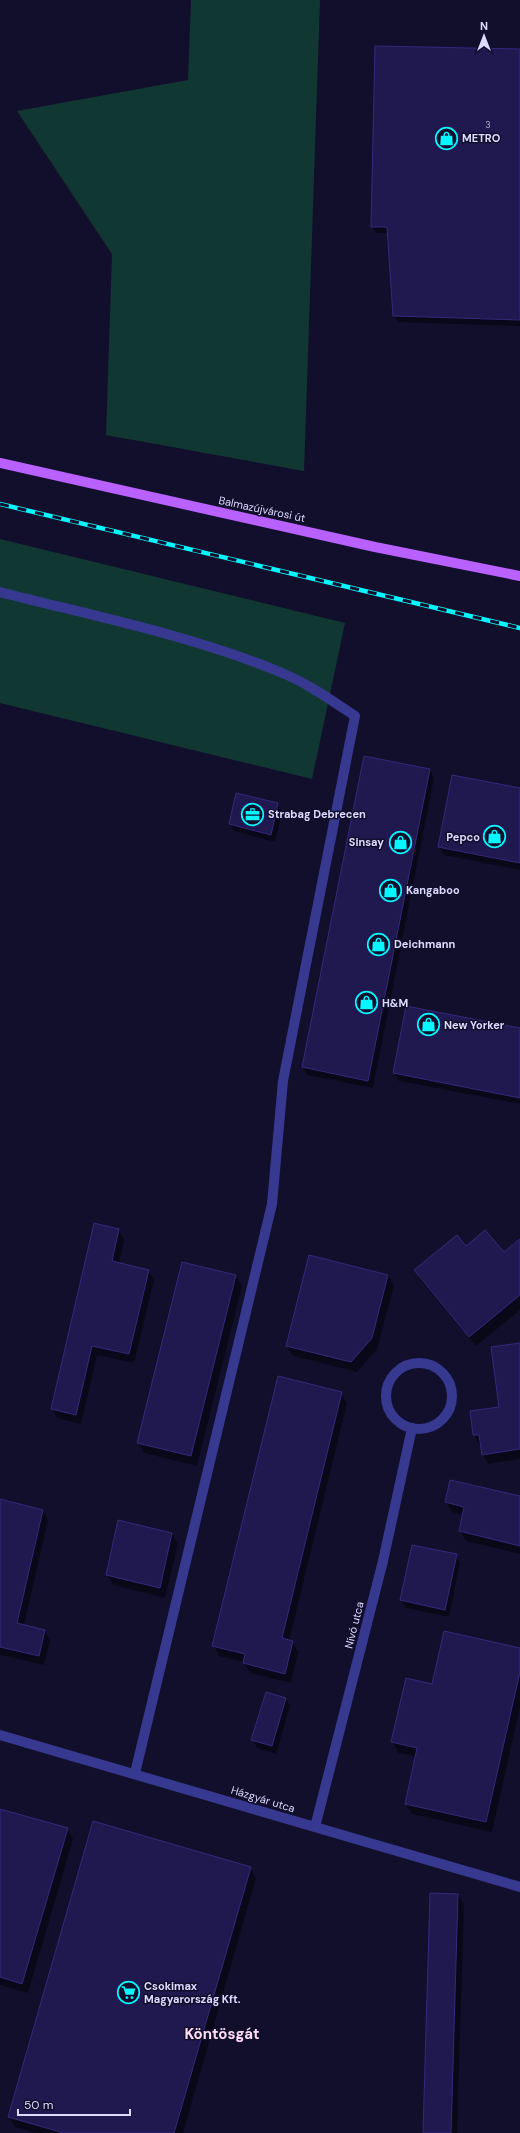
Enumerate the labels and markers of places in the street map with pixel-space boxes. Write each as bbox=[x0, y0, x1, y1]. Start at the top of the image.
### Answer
shop icon: METRO bbox=[434, 125, 460, 151]
place label: METRO bbox=[462, 131, 501, 145]
office icon: Strabag Debrecen bbox=[240, 801, 266, 827]
place label: Strabag Debrecen bbox=[268, 807, 366, 821]
shop icon: Pepco bbox=[482, 824, 508, 850]
shop icon: Sinsay bbox=[387, 829, 413, 855]
place label: Pepco bbox=[446, 830, 480, 844]
place label: Sinsay bbox=[349, 835, 384, 849]
shop icon: Kangaboo bbox=[377, 877, 403, 903]
place label: Kangaboo bbox=[406, 883, 460, 897]
shop icon: Deichmann bbox=[365, 931, 391, 957]
place label: Deichmann bbox=[394, 937, 455, 951]
shop icon: H&M bbox=[353, 990, 379, 1016]
place label: H&M bbox=[382, 996, 408, 1010]
shop icon: New Yorker bbox=[416, 1012, 442, 1038]
place label: New Yorker bbox=[444, 1018, 505, 1032]
supermarket icon: Csokimax Magyarország Kft. bbox=[116, 1979, 142, 2005]
place label: Csokimax Magyarország Kft. bbox=[144, 1979, 241, 2006]

